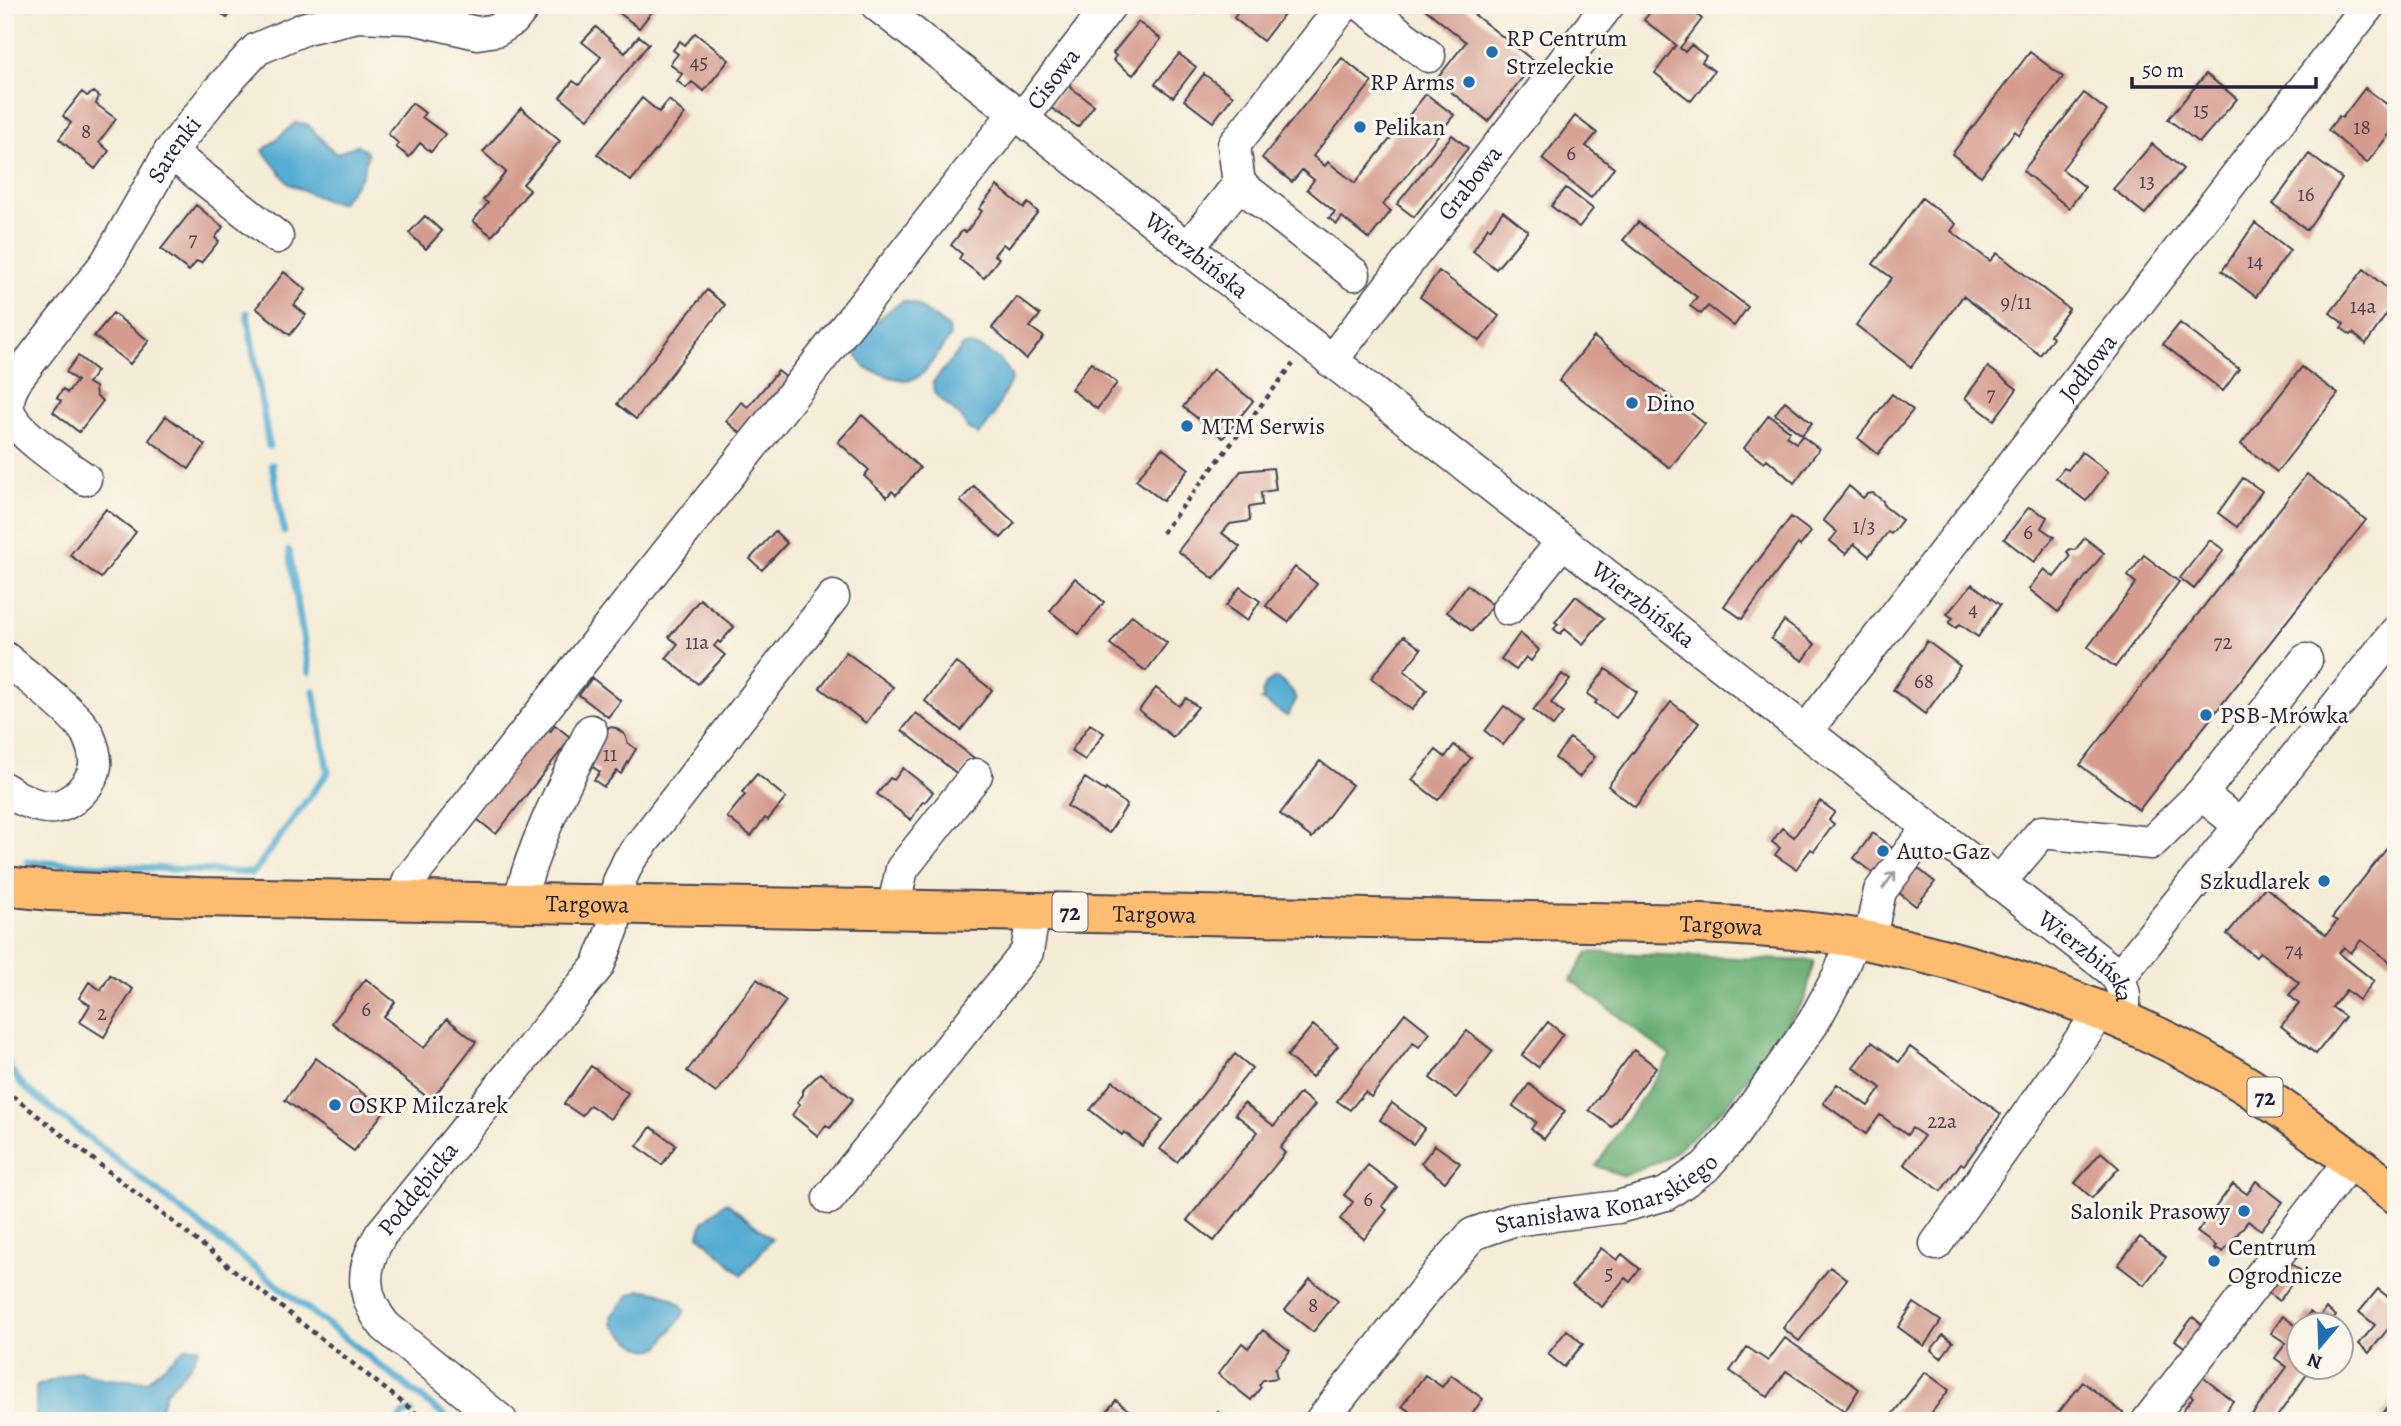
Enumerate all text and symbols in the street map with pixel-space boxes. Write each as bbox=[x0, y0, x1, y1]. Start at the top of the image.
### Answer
place label: RP Centrum Strzeleckie bbox=[1506, 22, 1627, 82]
street label: Cisowa bbox=[1019, 40, 1088, 116]
marker: RP Centrum Strzeleckie bbox=[1484, 44, 1500, 60]
scale bar bbox=[2132, 46, 2315, 90]
house number: 45 bbox=[690, 48, 708, 76]
text: 50 m bbox=[2142, 56, 2184, 84]
place label: RP Arms bbox=[1370, 66, 1455, 98]
marker: RP Arms bbox=[1461, 74, 1477, 90]
house number: 15 bbox=[2193, 96, 2209, 124]
street label: Sarenki bbox=[140, 109, 208, 189]
place label: Pelikan bbox=[1374, 111, 1445, 143]
house number: 18 bbox=[2353, 113, 2371, 141]
house number: 8 bbox=[81, 117, 91, 145]
marker: Pelikan bbox=[1352, 119, 1368, 135]
street label: Grabowa bbox=[1430, 138, 1510, 227]
house number: 6 bbox=[1566, 139, 1576, 167]
house number: 13 bbox=[2139, 167, 2155, 195]
house number: 16 bbox=[2298, 180, 2315, 208]
street label: Wierzbińska bbox=[1137, 204, 1256, 306]
house number: 7 bbox=[189, 225, 198, 253]
house number: 14 bbox=[2247, 247, 2263, 275]
house number: 9/11 bbox=[2001, 288, 2031, 316]
house number: 14a bbox=[2350, 292, 2376, 320]
street label: Jodłowa bbox=[2051, 326, 2125, 408]
house number: 7 bbox=[1987, 380, 1996, 408]
place label: Dino bbox=[1646, 387, 1695, 419]
marker: Dino bbox=[1624, 395, 1640, 411]
place label: MTM Serwis bbox=[1201, 410, 1325, 442]
marker: MTM Serwis bbox=[1179, 418, 1195, 434]
house number: 1/3 bbox=[1853, 512, 1875, 540]
house number: 6 bbox=[2023, 518, 2033, 546]
street label: Wierzbińska bbox=[1584, 553, 1703, 656]
house number: 4 bbox=[1968, 595, 1978, 623]
house number: 11a bbox=[685, 628, 709, 656]
house number: 72 bbox=[2214, 628, 2232, 656]
house number: 68 bbox=[1914, 667, 1934, 695]
place label: PSB-Mrówka bbox=[2220, 699, 2350, 731]
marker: PSB-Mrówka bbox=[2198, 707, 2214, 723]
house number: 11 bbox=[603, 740, 617, 768]
place label: Auto-Gaz bbox=[1896, 835, 1991, 867]
marker: Auto-Gaz bbox=[1875, 843, 1891, 859]
place label: Szkudlarek bbox=[2200, 865, 2310, 897]
one-way arrow bbox=[1881, 871, 1896, 890]
marker: Szkudlarek bbox=[2316, 873, 2332, 889]
street label: Targowa bbox=[545, 887, 630, 921]
road number: 72 bbox=[1052, 892, 1088, 931]
street label: Targowa bbox=[1112, 897, 1197, 931]
street label: Wierzbińska bbox=[2031, 902, 2141, 1004]
street label: Targowa bbox=[1679, 908, 1765, 944]
house number: 74 bbox=[2285, 936, 2303, 964]
house number: 6 bbox=[361, 995, 371, 1023]
house number: 2 bbox=[97, 999, 107, 1027]
road number: 72 bbox=[2248, 1078, 2282, 1116]
place label: OSKP Milczarek bbox=[349, 1089, 508, 1121]
marker: OSKP Milczarek bbox=[327, 1097, 343, 1113]
house number: 22a bbox=[1927, 1107, 1957, 1135]
street label: Poddębicka bbox=[370, 1134, 466, 1242]
street label: Stanisława Konarskiego bbox=[1490, 1147, 1725, 1241]
house number: 6 bbox=[1363, 1185, 1373, 1213]
place label: Salonik Prasowy bbox=[2070, 1195, 2230, 1227]
marker: Salonik Prasowy bbox=[2236, 1203, 2252, 1219]
place label: Centrum Ogrodnicze bbox=[2228, 1231, 2342, 1291]
marker: Centrum Ogrodnicze bbox=[2206, 1253, 2222, 1269]
house number: 5 bbox=[1604, 1259, 1614, 1287]
house number: 8 bbox=[1308, 1291, 1318, 1319]
north arrow bbox=[2286, 1310, 2356, 1380]
text: N bbox=[2304, 1347, 2326, 1376]

